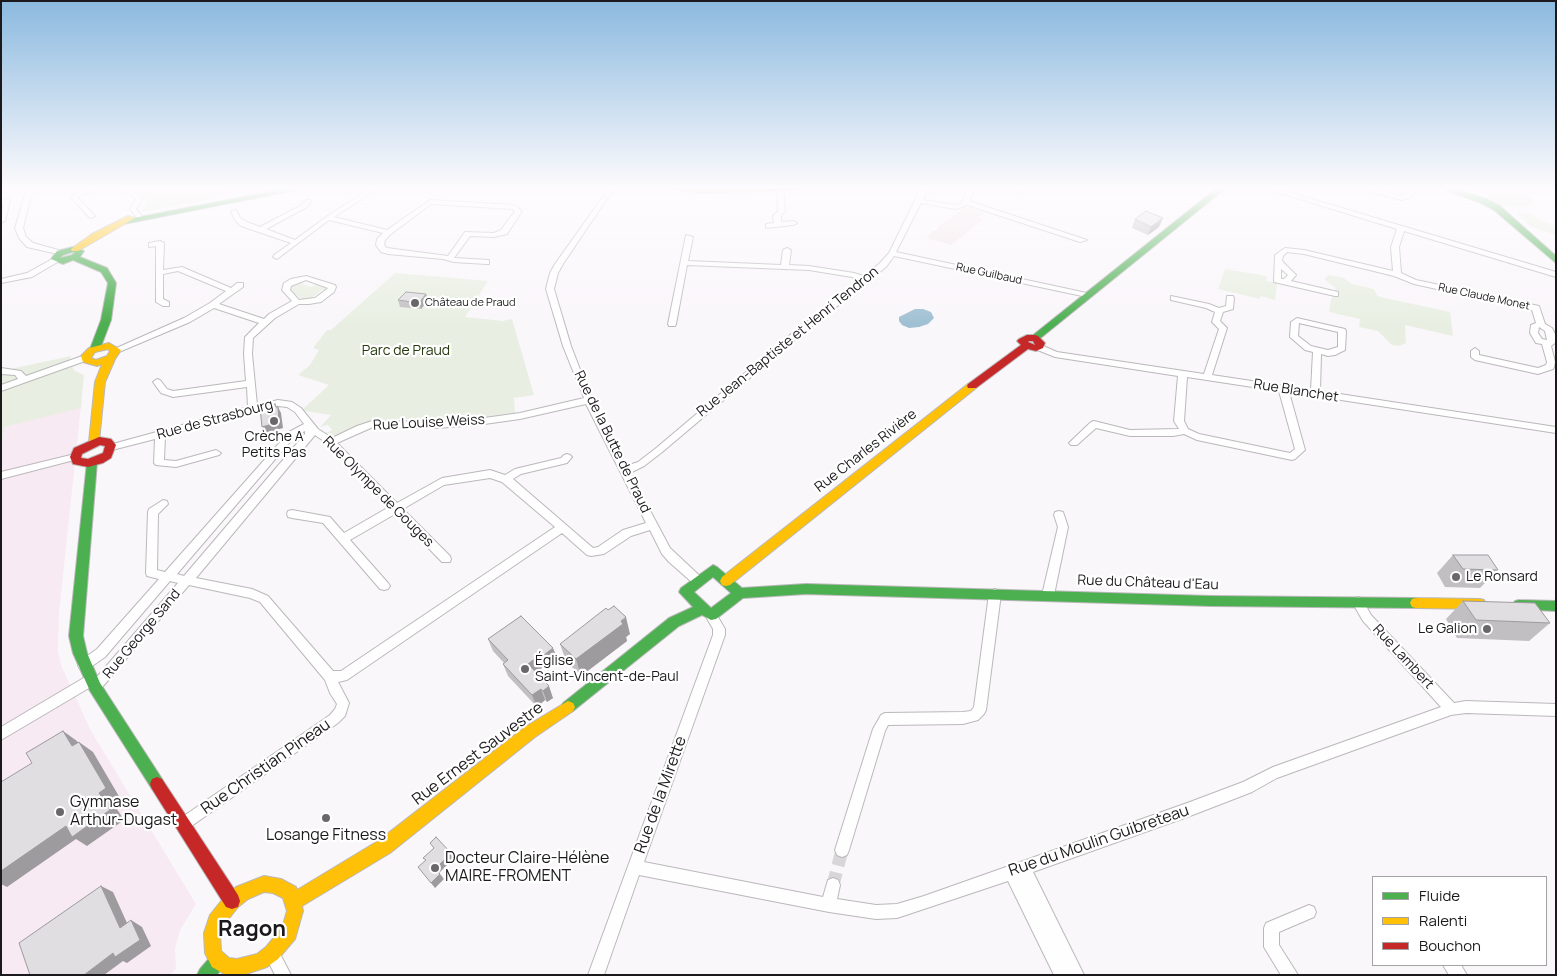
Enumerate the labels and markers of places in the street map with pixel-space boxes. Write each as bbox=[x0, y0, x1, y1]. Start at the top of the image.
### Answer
place label: Château de Praud bbox=[425, 296, 516, 310]
marker: Château de Praud bbox=[409, 297, 421, 309]
marker: Crèche A Petits Pas bbox=[268, 415, 280, 427]
place label: Crèche A Petits Pas bbox=[242, 429, 306, 462]
place label: Le Ronsard bbox=[1466, 569, 1538, 585]
marker: Le Ronsard bbox=[1450, 571, 1462, 583]
place label: Le Galion bbox=[1418, 621, 1477, 637]
marker: Le Galion bbox=[1481, 623, 1493, 635]
place label: Église Saint-Vincent-de-Paul bbox=[535, 653, 679, 686]
marker: Église Saint-Vincent-de-Paul bbox=[519, 663, 531, 675]
place label: Gymnase Arthur-Dugast bbox=[70, 793, 177, 831]
marker: Gymnase Arthur-Dugast bbox=[54, 806, 66, 818]
marker: Losange Fitness bbox=[320, 812, 332, 824]
place label: Losange Fitness bbox=[266, 826, 386, 846]
place label: Docteur Claire-Hélène MAIRE-FROMENT bbox=[445, 849, 609, 887]
marker: Docteur Claire-Hélène MAIRE-FROMENT bbox=[429, 862, 441, 874]

